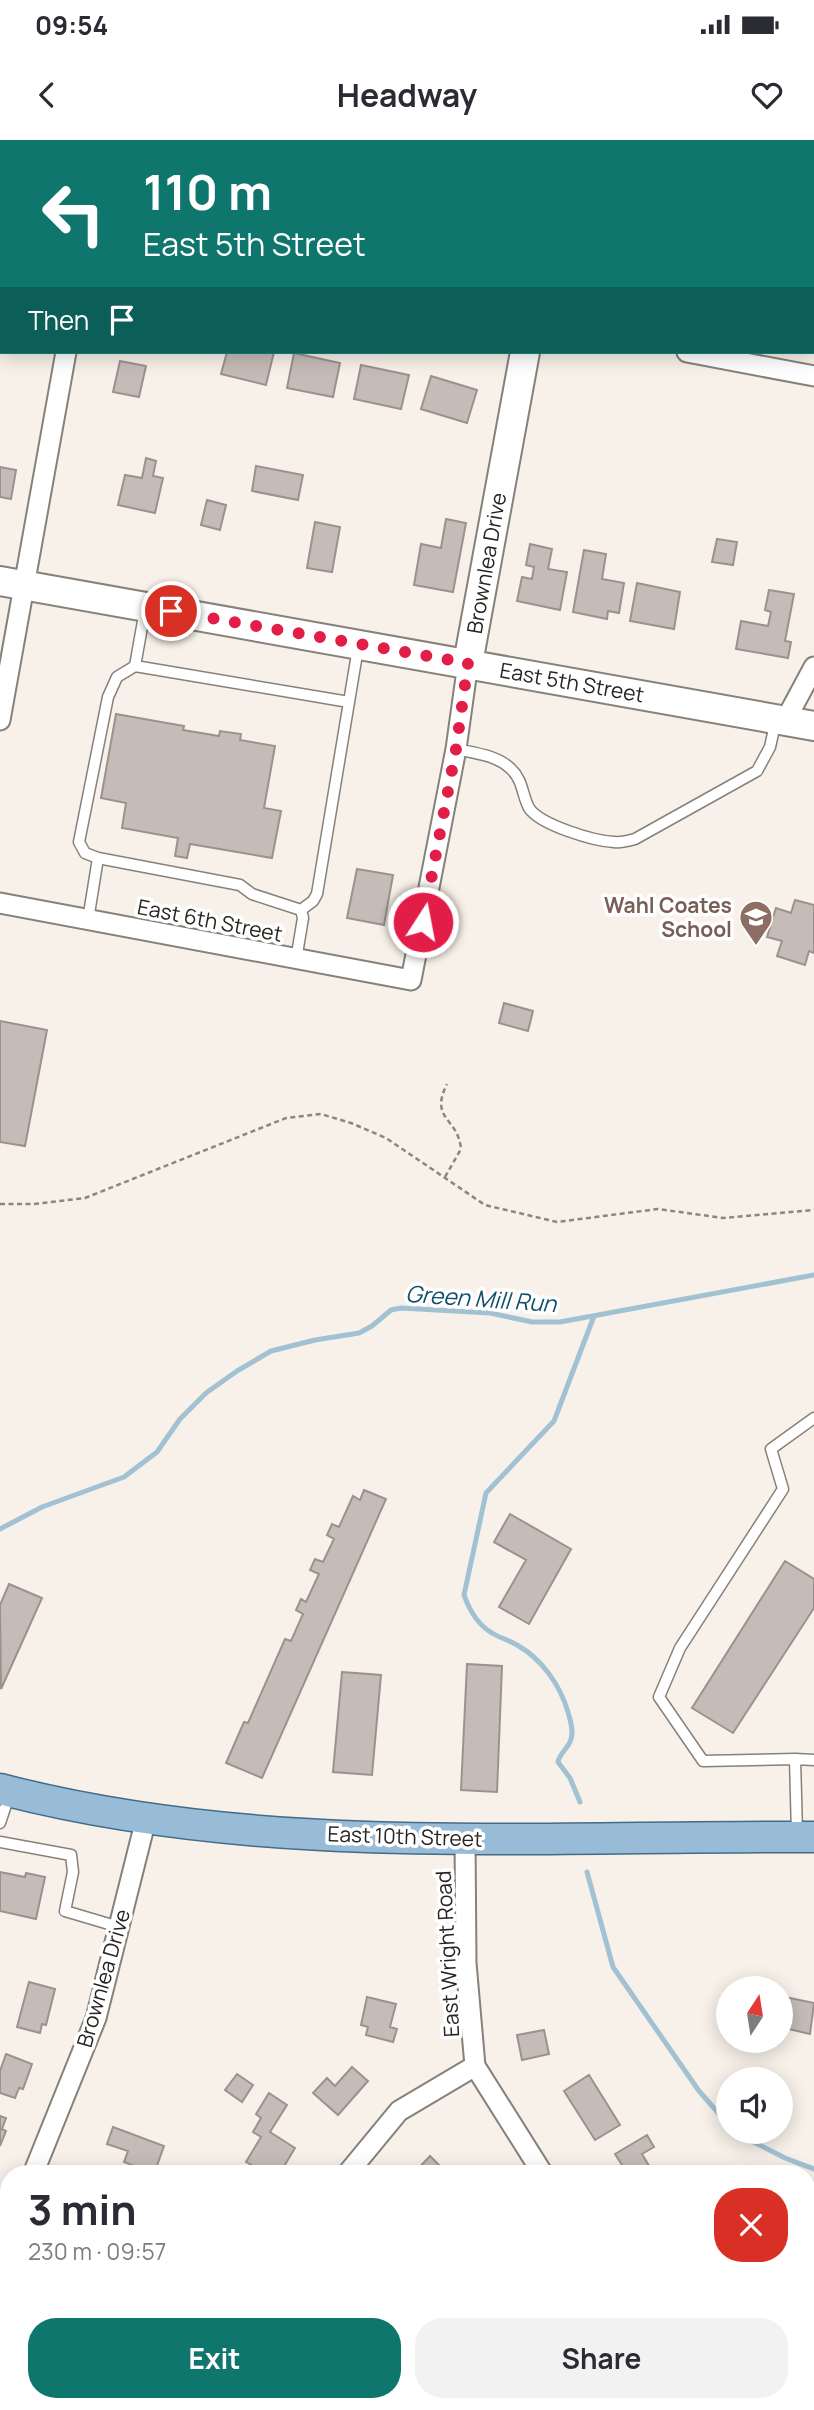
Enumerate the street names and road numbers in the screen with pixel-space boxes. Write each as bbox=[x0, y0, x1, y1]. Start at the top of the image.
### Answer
street label: Brownlea Drive bbox=[460, 490, 512, 636]
street label: East 5th Street bbox=[498, 656, 646, 708]
street label: East 6th Street bbox=[135, 892, 285, 948]
street label: East 10th Street bbox=[327, 1819, 483, 1853]
street label: East Wright Road bbox=[429, 1870, 465, 2038]
street label: Brownlea Drive bbox=[70, 1906, 136, 2050]

